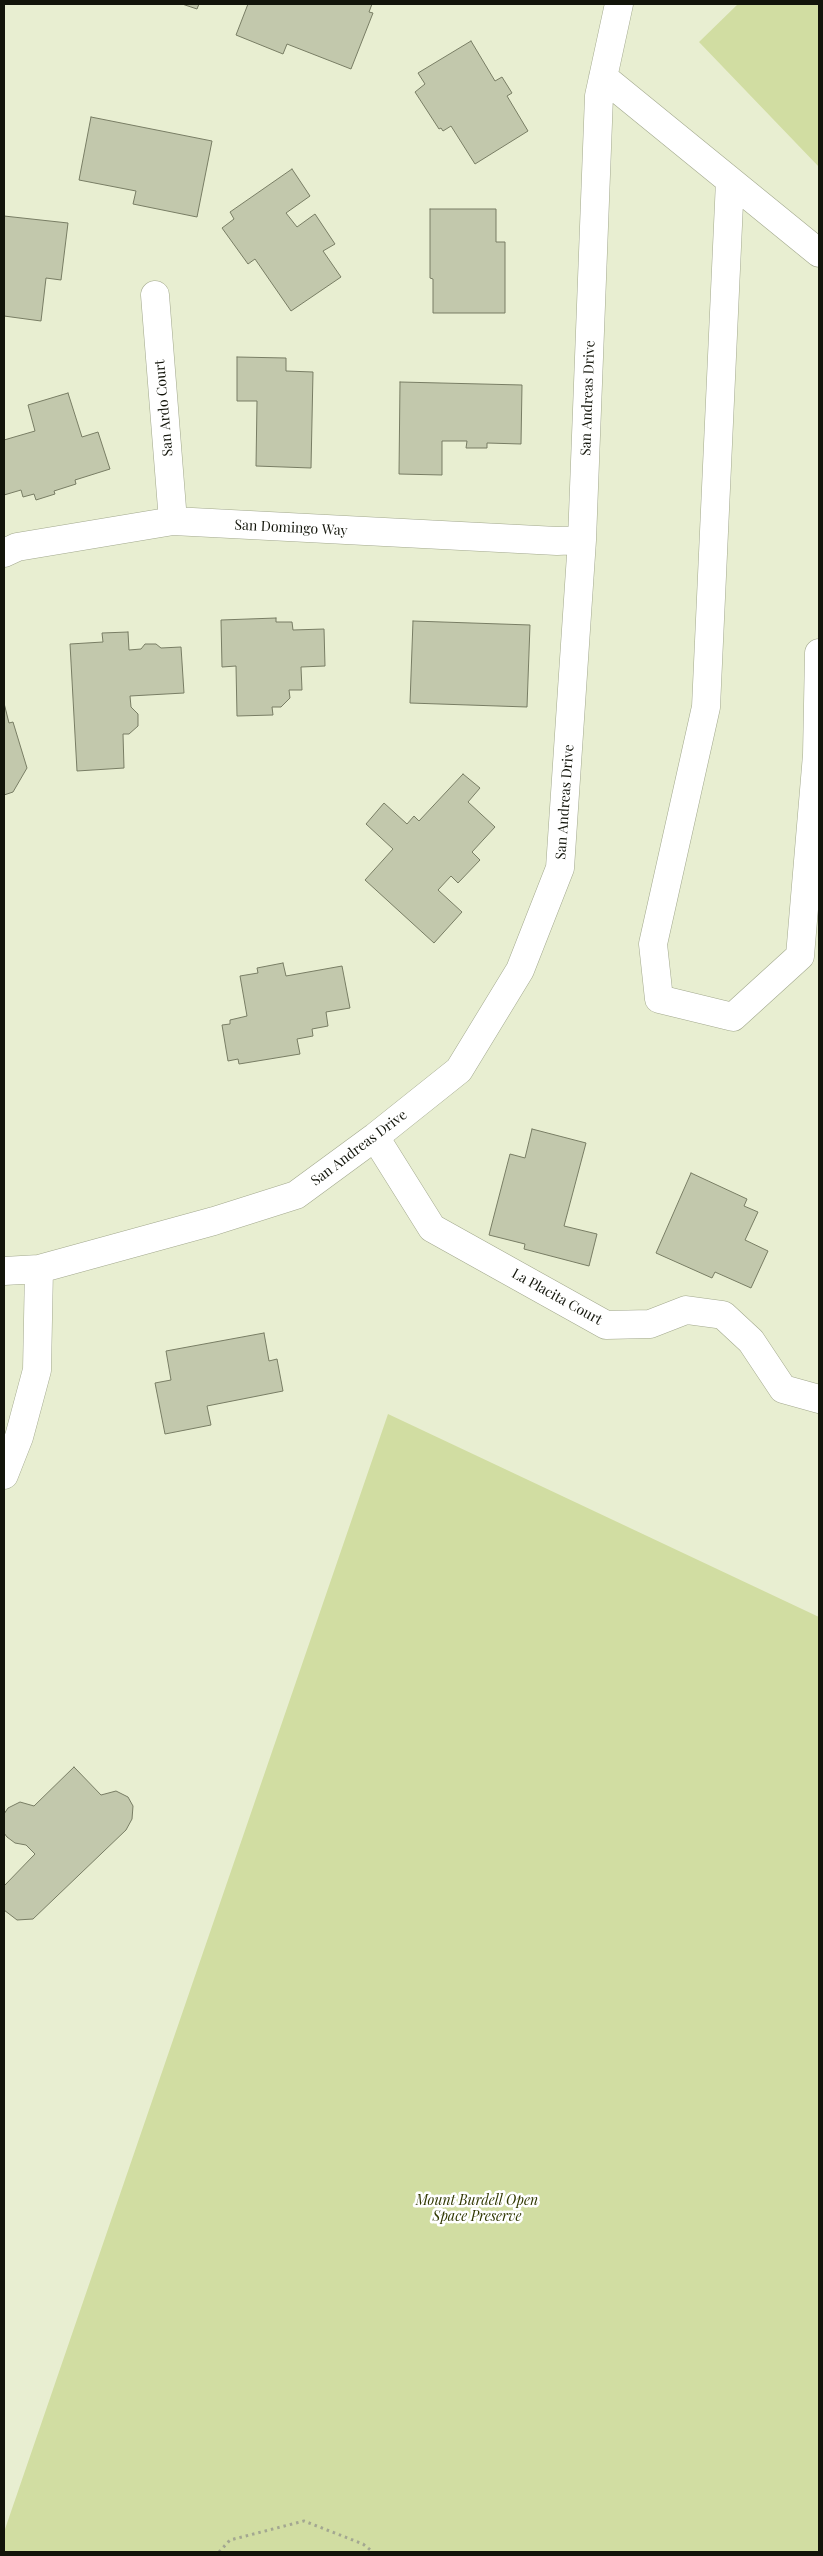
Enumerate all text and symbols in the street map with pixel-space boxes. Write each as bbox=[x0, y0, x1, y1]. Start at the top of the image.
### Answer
street label: San Andreas Drive bbox=[578, 340, 598, 456]
street label: San Ardo Court bbox=[151, 359, 177, 457]
street label: San Domingo Way bbox=[234, 517, 348, 539]
street label: San Andreas Drive bbox=[553, 744, 577, 860]
street label: San Andreas Drive bbox=[308, 1106, 410, 1190]
street label: La Placita Court bbox=[509, 1265, 605, 1329]
park label: Mount Burdell Open Space Preserve bbox=[416, 2193, 538, 2226]

